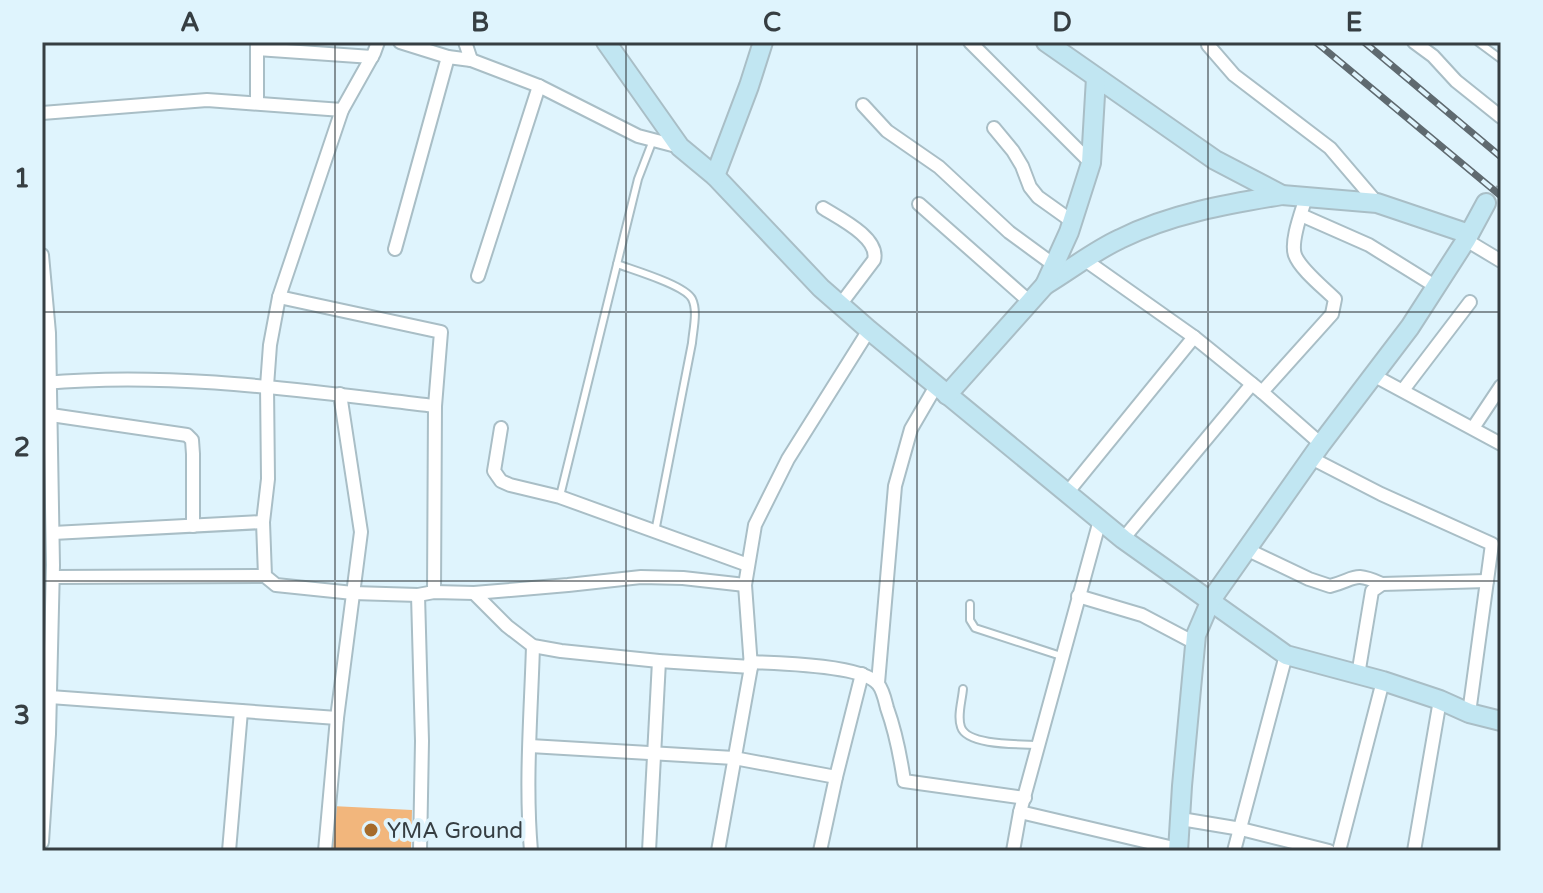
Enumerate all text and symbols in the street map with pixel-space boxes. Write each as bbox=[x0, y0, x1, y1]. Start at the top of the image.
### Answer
text: A bbox=[180, 7, 200, 38]
text: B bbox=[471, 7, 489, 38]
text: C bbox=[763, 7, 781, 38]
text: D bbox=[1052, 7, 1072, 38]
text: E bbox=[1346, 7, 1362, 38]
text: 1 bbox=[14, 163, 30, 194]
text: 2 bbox=[14, 432, 30, 463]
text: 3 bbox=[14, 700, 30, 731]
place label: YMA Ground bbox=[387, 818, 523, 844]
marker: YMA Ground bbox=[362, 821, 380, 839]

